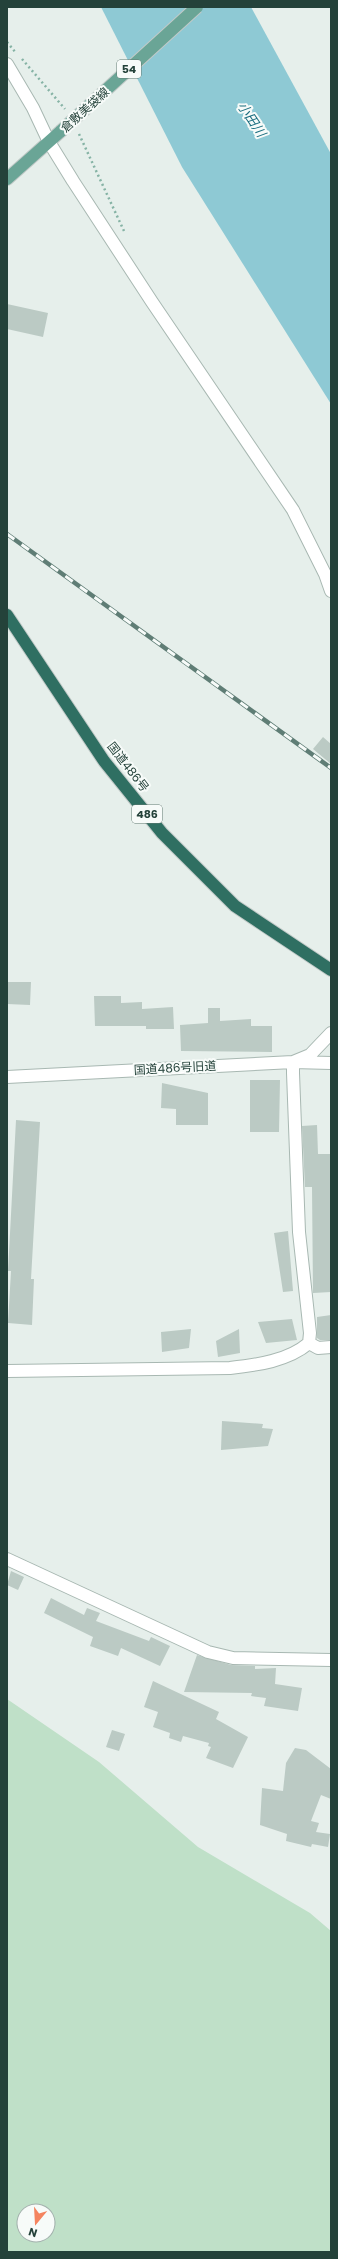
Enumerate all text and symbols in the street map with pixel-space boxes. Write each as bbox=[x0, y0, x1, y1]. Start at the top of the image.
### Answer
road number: 54 bbox=[117, 60, 141, 78]
street label: 倉敷美袋線 bbox=[57, 83, 113, 136]
water label: 小田川 bbox=[233, 98, 271, 142]
street label: 国道486号 bbox=[104, 738, 153, 795]
road number: 486 bbox=[132, 805, 162, 823]
street label: 国道486号旧道 bbox=[133, 1057, 217, 1078]
north arrow bbox=[16, 2203, 56, 2243]
text: N bbox=[26, 2224, 39, 2241]

